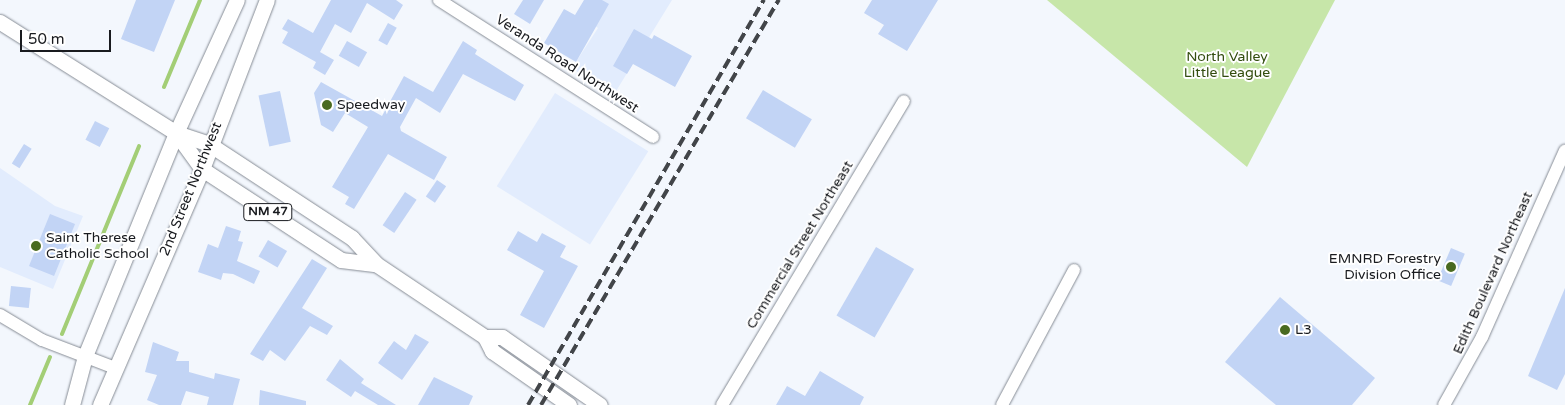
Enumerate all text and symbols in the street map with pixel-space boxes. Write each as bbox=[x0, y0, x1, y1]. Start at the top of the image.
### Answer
street label: Veranda Road Northwest bbox=[492, 11, 642, 117]
scale bar bbox=[22, 20, 114, 52]
text: 50 m bbox=[28, 30, 65, 48]
park label: North Valley Little League bbox=[1184, 49, 1270, 82]
place label: Speedway bbox=[337, 97, 405, 113]
marker: Speedway bbox=[321, 99, 333, 111]
street label: 2nd Street Northwest bbox=[156, 120, 226, 258]
street label: Commercial Street Northeast bbox=[743, 158, 857, 332]
street label: Edith Boulevard Northeast bbox=[1450, 189, 1536, 357]
road number: NM 47 bbox=[243, 202, 293, 222]
place label: Saint Therese Catholic School bbox=[46, 230, 149, 262]
marker: Saint Therese Catholic School bbox=[30, 240, 42, 252]
place label: EMNRD Forestry Division Office bbox=[1329, 251, 1441, 284]
marker: EMNRD Forestry Division Office bbox=[1445, 261, 1457, 273]
place label: L3 bbox=[1295, 322, 1312, 338]
marker: L3 bbox=[1279, 324, 1291, 336]

